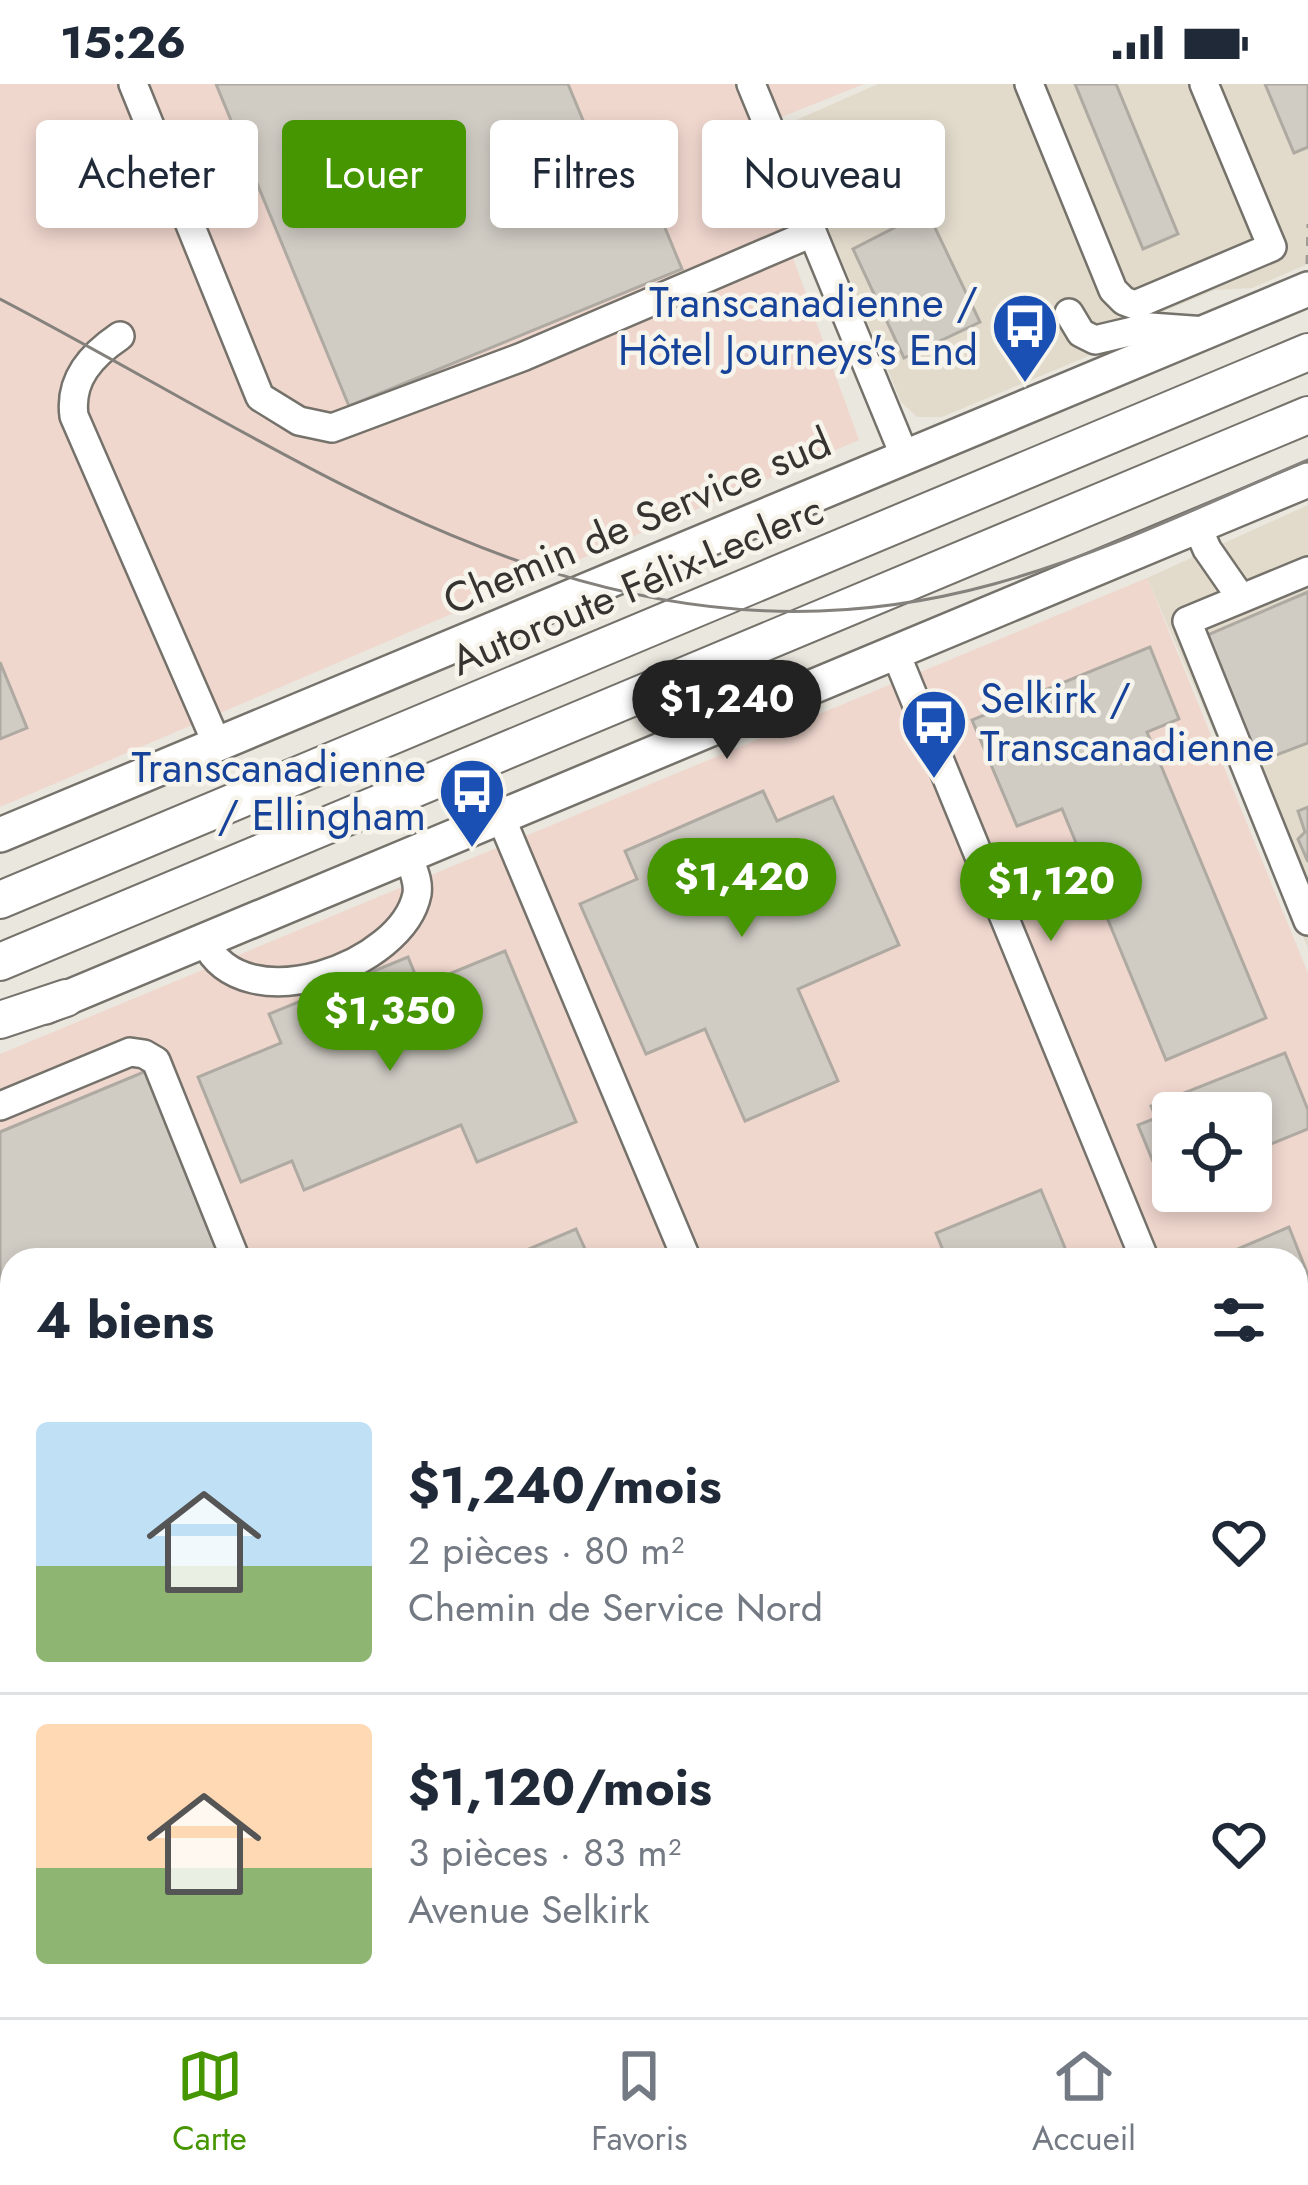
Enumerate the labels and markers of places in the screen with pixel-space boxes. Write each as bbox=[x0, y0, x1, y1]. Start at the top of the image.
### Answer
place label: Transcanadienne / Hôtel Journeys's End bbox=[618, 272, 978, 381]
bus stop icon: Transcanadienne / Hôtel Journeys's End bbox=[990, 291, 1060, 385]
pin: $1,240 bbox=[629, 660, 825, 762]
place label: Selkirk / Transcanadienne bbox=[980, 668, 1275, 777]
bus stop icon: Selkirk / Transcanadienne bbox=[899, 687, 969, 781]
place label: Transcanadienne / Ellingham bbox=[131, 737, 426, 846]
bus stop icon: Transcanadienne / Ellingham bbox=[437, 756, 507, 850]
pin: $1,420 bbox=[644, 838, 840, 940]
pin: $1,120 bbox=[953, 842, 1149, 944]
pin: $1,350 bbox=[292, 972, 488, 1074]

